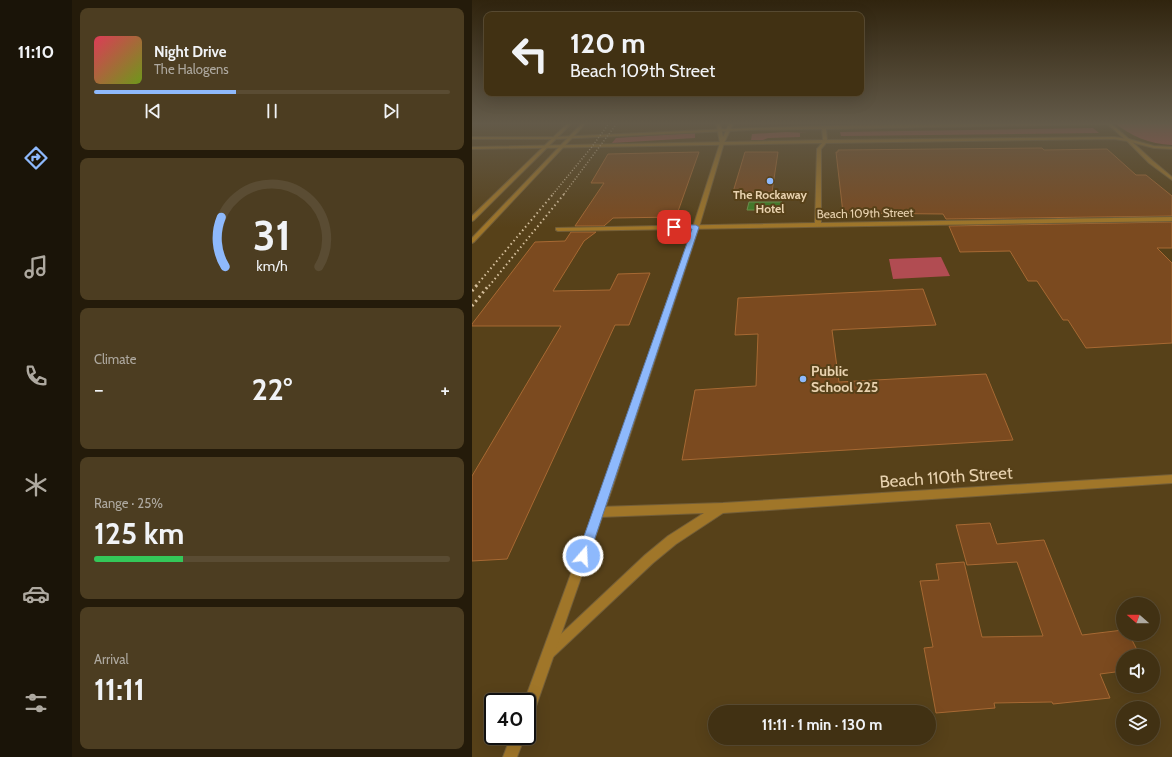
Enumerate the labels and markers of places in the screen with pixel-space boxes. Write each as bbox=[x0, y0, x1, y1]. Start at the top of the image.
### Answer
marker: The Rockaway Hotel bbox=[765, 176, 775, 186]
place label: The Rockaway Hotel bbox=[733, 187, 808, 216]
pin bbox=[657, 210, 691, 244]
place label: Public School 225 bbox=[811, 362, 878, 396]
marker: Public School 225 bbox=[798, 374, 808, 384]

